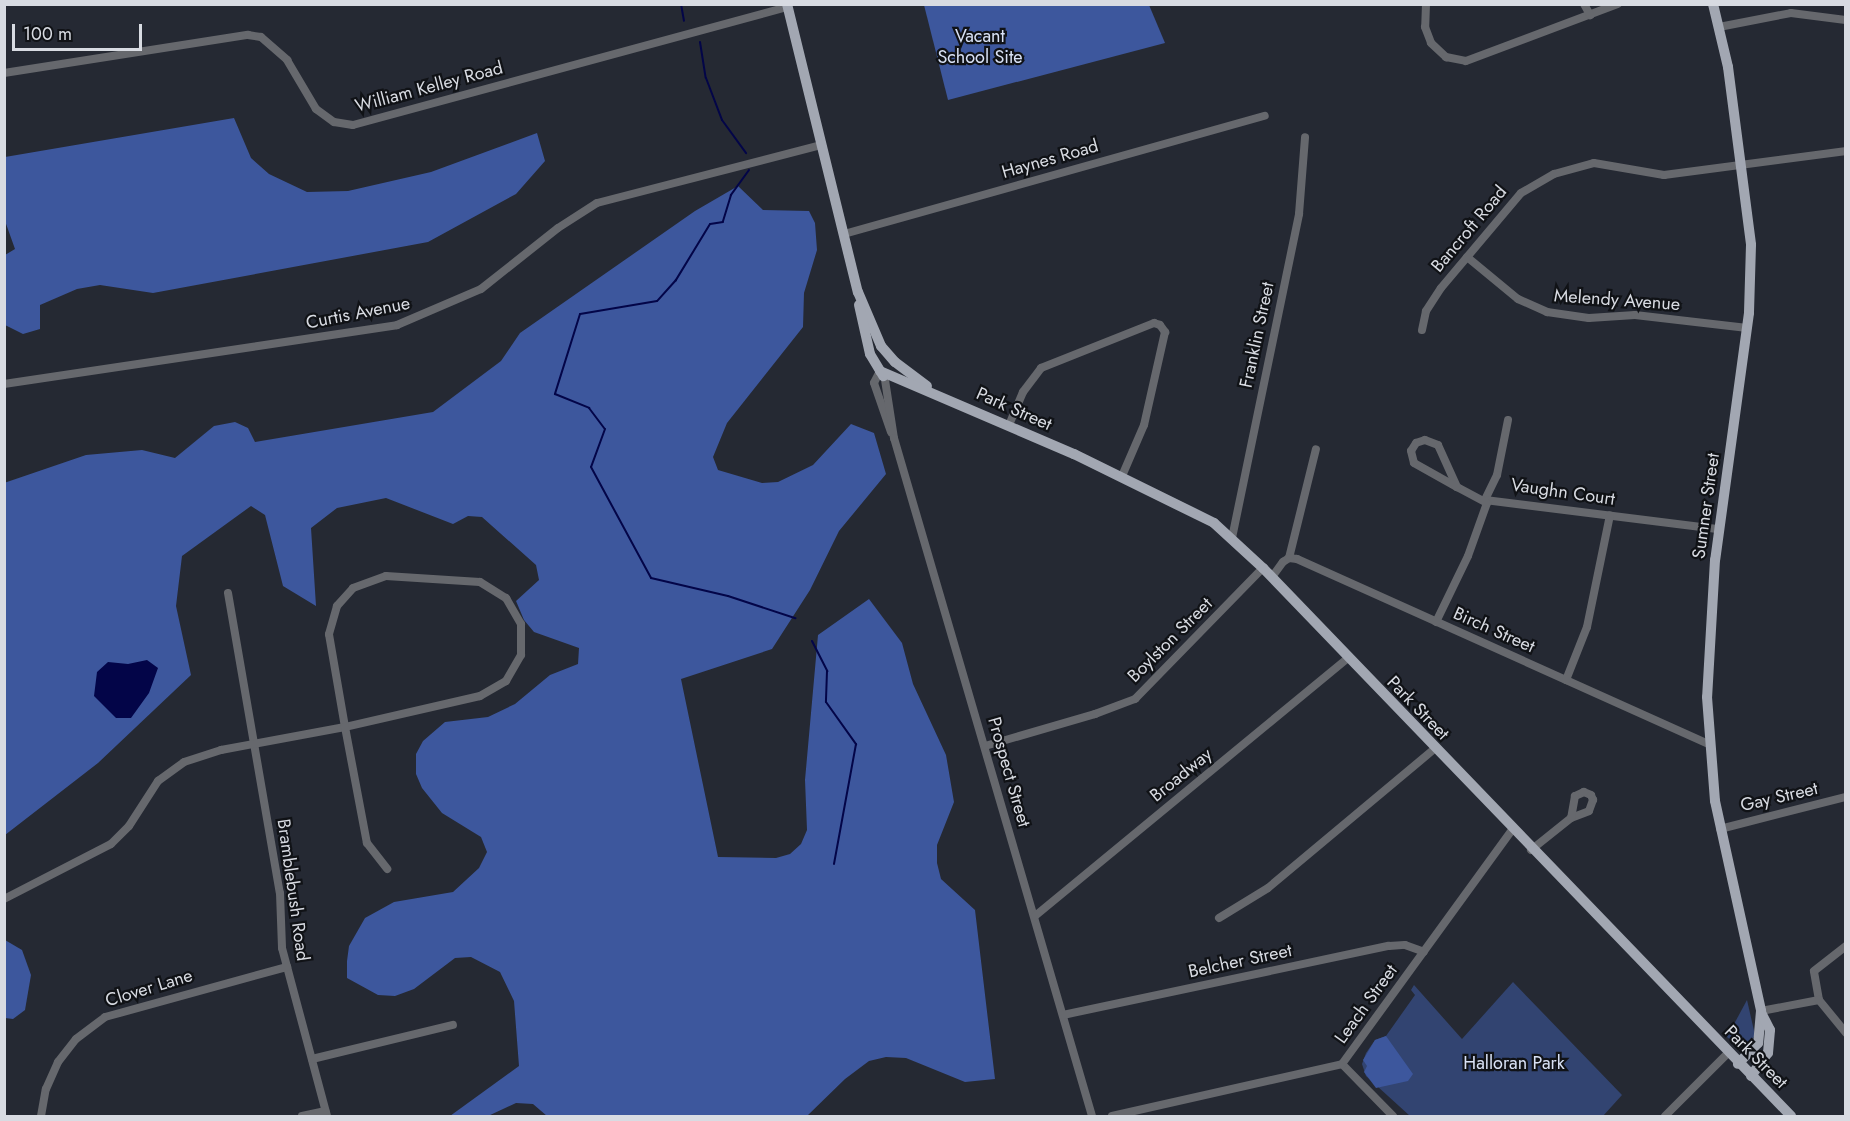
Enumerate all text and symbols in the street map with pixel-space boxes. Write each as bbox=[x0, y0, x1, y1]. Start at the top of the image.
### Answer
scale bar bbox=[15, 12, 146, 50]
text: 100 m bbox=[23, 21, 72, 47]
park label: Vacant School Site bbox=[937, 26, 1023, 68]
street label: William Kelley Road bbox=[353, 57, 505, 117]
street label: Haynes Road bbox=[999, 135, 1101, 183]
street label: Bancroft Road bbox=[1427, 181, 1511, 277]
street label: Franklin Street bbox=[1235, 280, 1279, 390]
street label: Melendy Avenue bbox=[1553, 285, 1681, 315]
street label: Curtis Avenue bbox=[304, 292, 412, 334]
street label: Park Street bbox=[973, 383, 1055, 435]
street label: Sumner Street bbox=[1688, 452, 1724, 560]
street label: Vaughn Court bbox=[1510, 474, 1616, 510]
street label: Boylston Street bbox=[1123, 593, 1217, 687]
street label: Birch Street bbox=[1450, 602, 1538, 658]
street label: Park Street bbox=[1382, 672, 1454, 744]
street label: Prospect Street bbox=[983, 715, 1035, 829]
street label: Broadway bbox=[1146, 744, 1216, 806]
street label: Gay Street bbox=[1738, 778, 1820, 816]
street label: Bramblebush Road bbox=[272, 818, 314, 962]
street label: Belcher Street bbox=[1186, 939, 1294, 983]
street label: Leach Street bbox=[1330, 960, 1402, 1048]
street label: Clover Lane bbox=[103, 965, 195, 1011]
street label: Park Street bbox=[1720, 1021, 1792, 1093]
park label: Halloran Park bbox=[1463, 1052, 1565, 1074]

